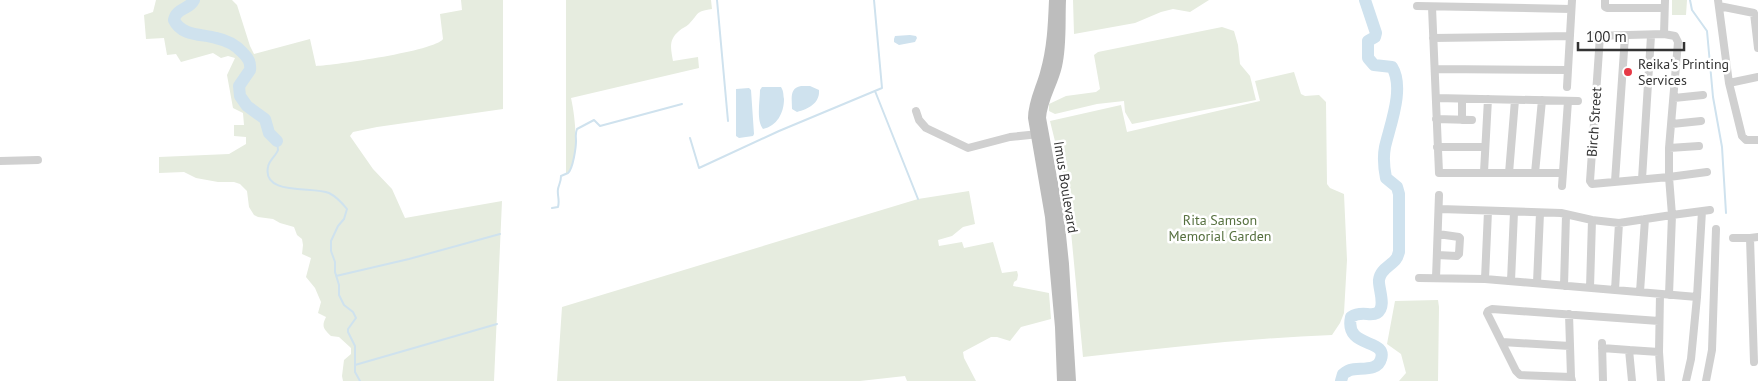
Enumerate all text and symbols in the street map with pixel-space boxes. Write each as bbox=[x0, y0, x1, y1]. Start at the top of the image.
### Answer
scale bar bbox=[1578, 20, 1684, 52]
text: 100 m bbox=[1586, 27, 1627, 46]
place label: Reika's Printing Services bbox=[1638, 55, 1729, 89]
marker: Reika's Printing Services bbox=[1622, 66, 1634, 78]
street label: Birch Street bbox=[1583, 86, 1605, 158]
street label: Imus Boulevard bbox=[1050, 140, 1082, 234]
park label: Rita Samson Memorial Garden bbox=[1169, 211, 1271, 245]

